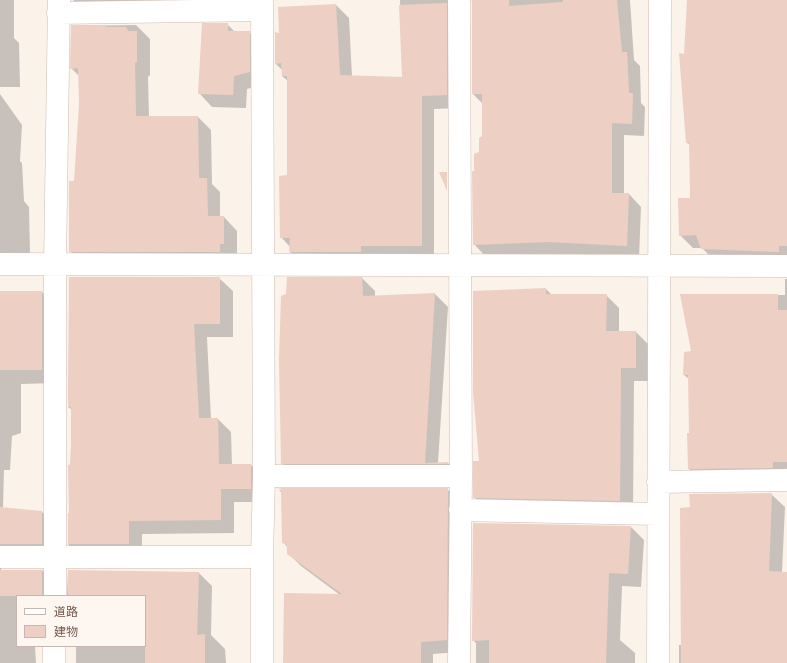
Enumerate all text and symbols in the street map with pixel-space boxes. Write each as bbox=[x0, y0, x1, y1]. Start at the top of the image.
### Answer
legend bbox=[16, 595, 146, 647]
text: 道路 bbox=[54, 602, 78, 621]
text: 建物 bbox=[54, 622, 78, 641]

